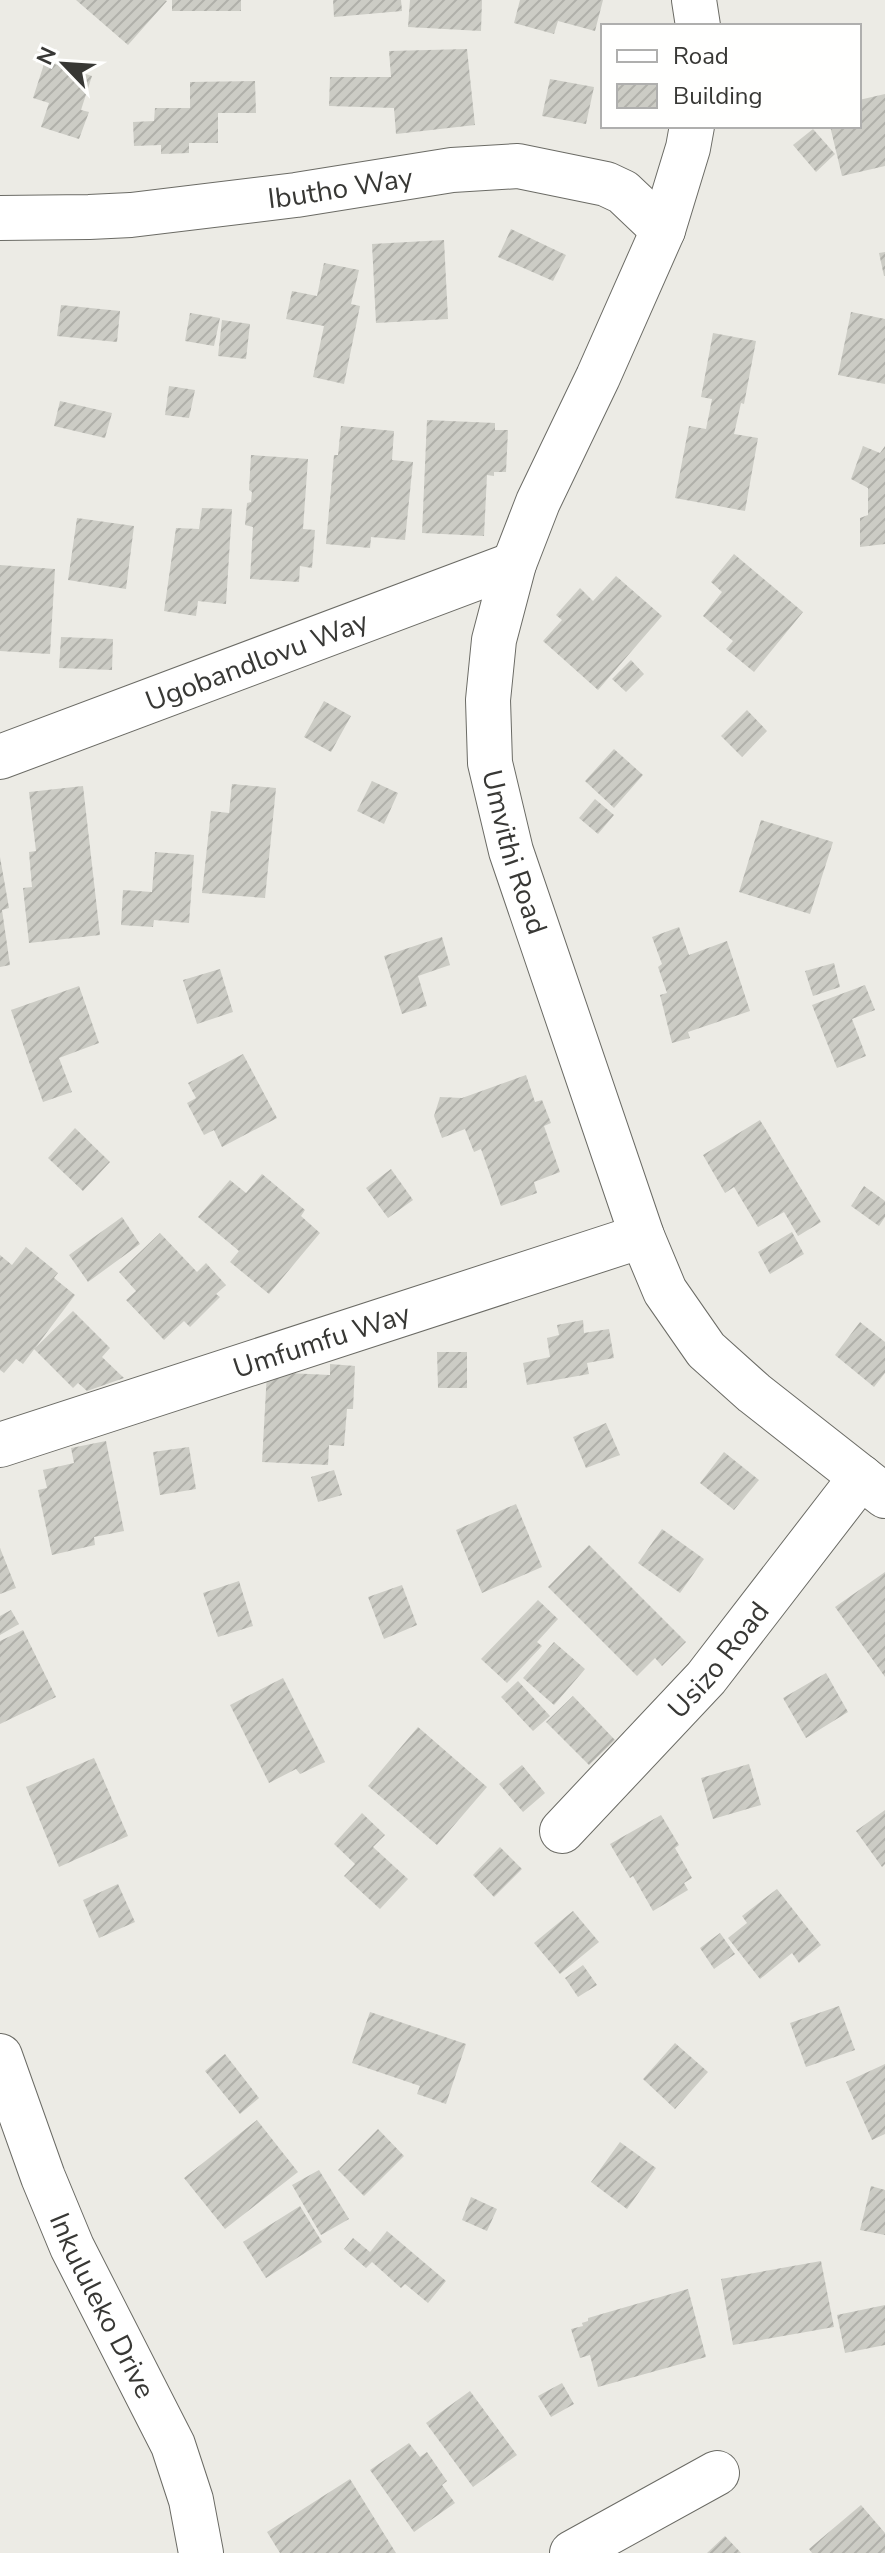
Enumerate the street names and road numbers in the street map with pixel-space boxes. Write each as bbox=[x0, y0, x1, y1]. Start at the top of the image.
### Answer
street label: Ibutho Way bbox=[266, 158, 416, 218]
street label: Ugobandlovu Way bbox=[140, 602, 374, 721]
street label: Umvithi Road bbox=[472, 766, 556, 939]
street label: Umfumfu Way bbox=[228, 1295, 416, 1388]
street label: Usizo Road bbox=[660, 1594, 778, 1727]
street label: Inkululeko Drive bbox=[40, 2207, 164, 2405]

